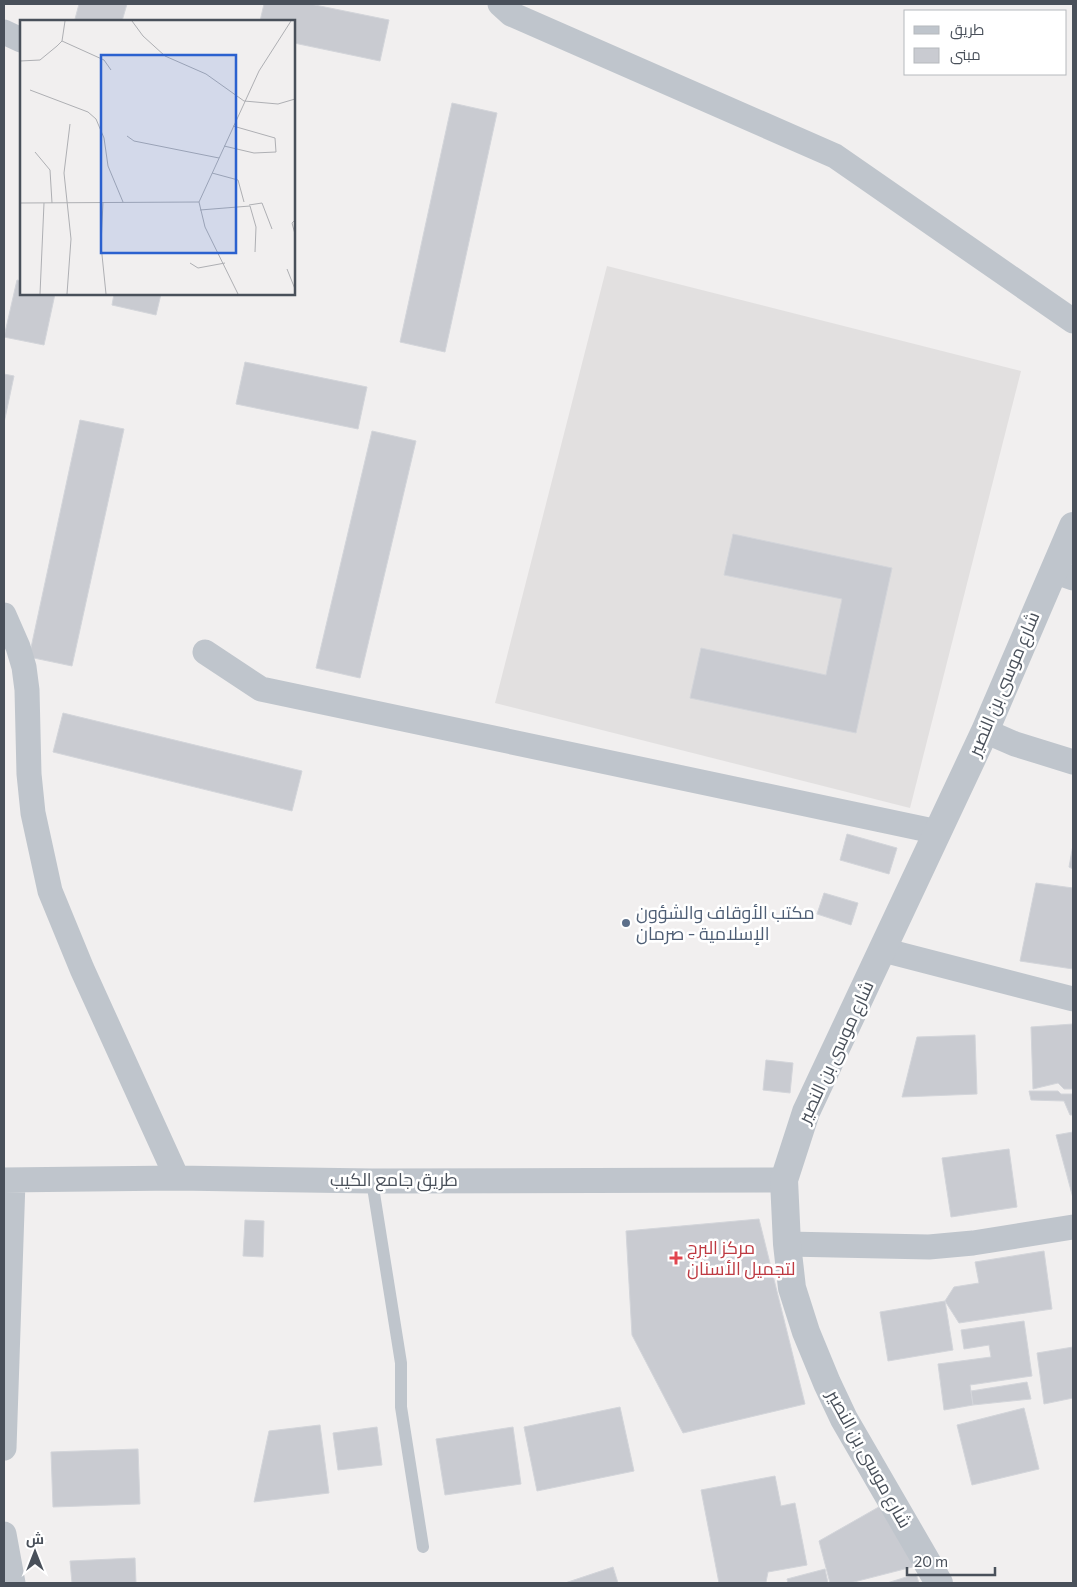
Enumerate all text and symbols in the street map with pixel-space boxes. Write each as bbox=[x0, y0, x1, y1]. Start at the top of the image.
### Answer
legend bbox=[904, 10, 1067, 75]
inset map bbox=[20, 20, 295, 295]
text: طريق bbox=[950, 20, 984, 40]
text: مبنى bbox=[950, 45, 981, 65]
street label: شارع موسى بن النصير bbox=[962, 608, 1045, 761]
place label: مكتب الأوقاف والشؤون الإسلامية - صرمان bbox=[636, 901, 815, 945]
marker: مكتب الأوقاف والشؤون الإسلامية - صرمان bbox=[620, 917, 632, 929]
street label: شارع موسى بن النصير bbox=[792, 977, 880, 1128]
street label: طريق جامع الكيب bbox=[330, 1168, 458, 1192]
place label: مركز البرج لتجميل الأسنان bbox=[687, 1236, 795, 1280]
marker: مركز البرج لتجميل الأسنان bbox=[669, 1251, 683, 1265]
street label: شارع موسى بن النصير bbox=[821, 1385, 917, 1532]
north arrow bbox=[10, 1527, 60, 1577]
text: ش bbox=[26, 1530, 44, 1548]
scale bar bbox=[907, 1544, 994, 1576]
text: 20 m bbox=[914, 1552, 948, 1570]

